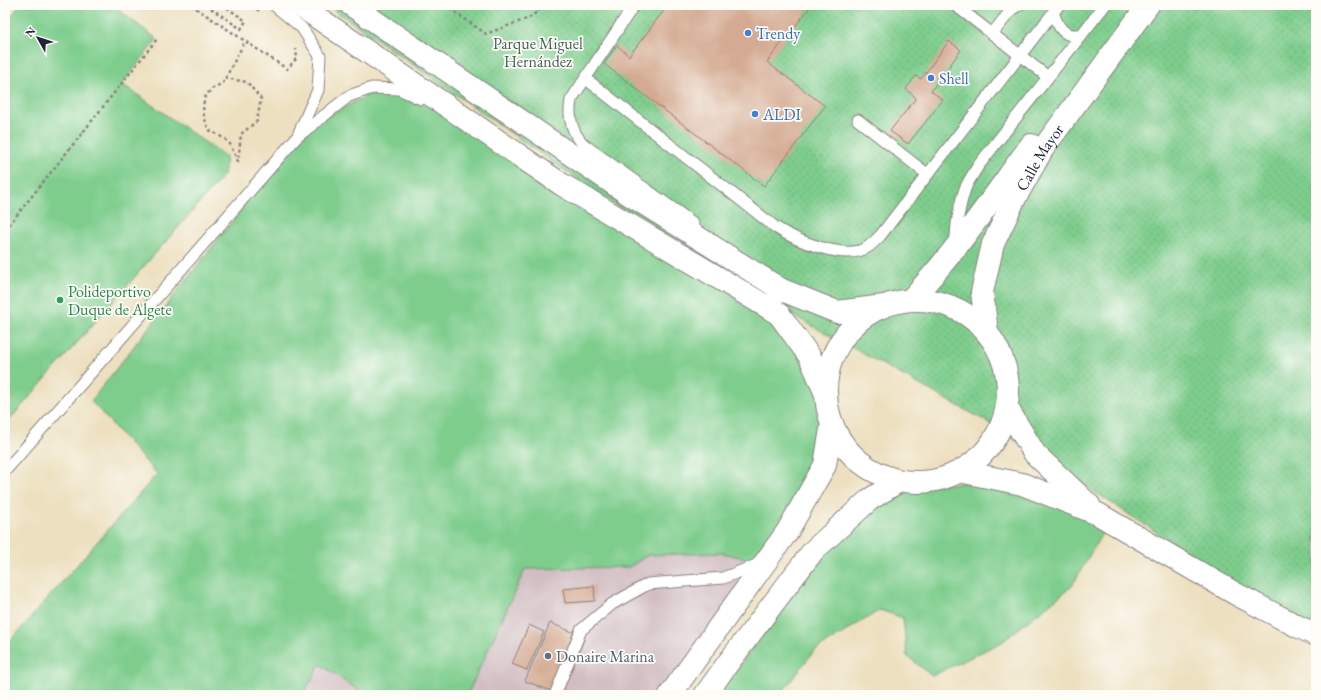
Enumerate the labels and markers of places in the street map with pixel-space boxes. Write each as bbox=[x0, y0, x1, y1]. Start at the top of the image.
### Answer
place label: Trendy bbox=[756, 23, 801, 44]
marker: Trendy bbox=[743, 28, 753, 38]
place label: Shell bbox=[939, 68, 969, 89]
marker: Shell bbox=[926, 73, 936, 83]
place label: ALDI bbox=[762, 104, 801, 125]
marker: ALDI bbox=[750, 109, 760, 119]
place label: Polideportivo Duque de Algete bbox=[68, 281, 172, 320]
marker: Polideportivo Duque de Algete bbox=[55, 295, 65, 305]
place label: Donaire Marina bbox=[556, 646, 655, 667]
marker: Donaire Marina bbox=[543, 651, 553, 661]

